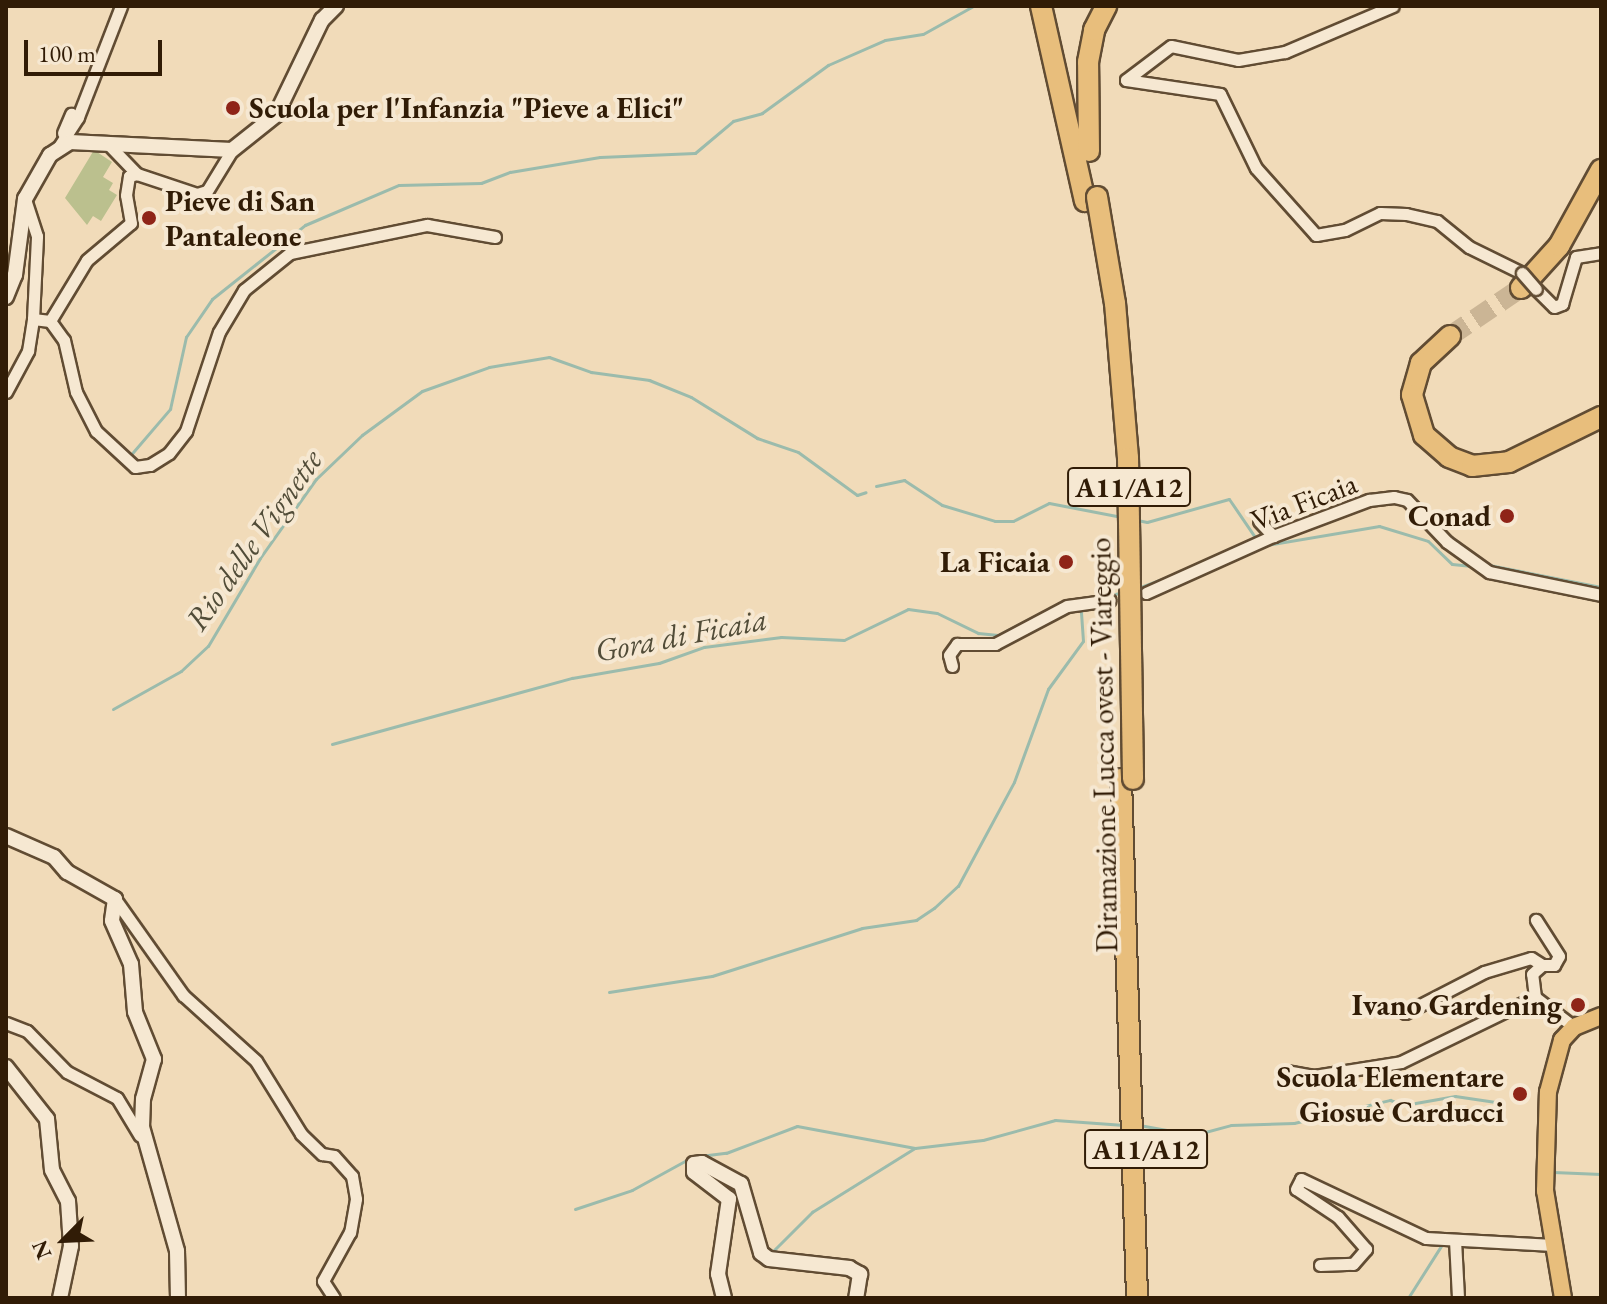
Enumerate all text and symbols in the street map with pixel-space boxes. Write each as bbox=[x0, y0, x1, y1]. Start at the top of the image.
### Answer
scale bar bbox=[28, 24, 166, 74]
text: 100 m bbox=[38, 38, 96, 69]
place label: Scuola per l'Infanzia "Pieve a Elici" bbox=[249, 90, 684, 126]
marker: Scuola per l'Infanzia "Pieve a Elici" bbox=[224, 99, 242, 117]
place label: Pieve di San Pantaleone bbox=[165, 183, 315, 254]
marker: Pieve di San Pantaleone bbox=[140, 209, 158, 227]
water label: Rio delle Vignette bbox=[177, 442, 331, 638]
road number: A11/A12 bbox=[1067, 463, 1191, 511]
street label: Via Ficaia bbox=[1246, 465, 1362, 539]
place label: Conad bbox=[1408, 498, 1491, 534]
marker: Conad bbox=[1498, 507, 1516, 525]
street label: Diramazione Lucca ovest - Viareggio bbox=[1082, 537, 1126, 953]
place label: La Ficaia bbox=[940, 544, 1050, 580]
marker: La Ficaia bbox=[1057, 553, 1075, 571]
water label: Gora di Ficaia bbox=[592, 599, 770, 671]
place label: Ivano Gardening bbox=[1352, 987, 1562, 1023]
marker: Ivano Gardening bbox=[1569, 996, 1587, 1014]
place label: Scuola Elementare Giosuè Carducci bbox=[1277, 1059, 1504, 1130]
marker: Scuola Elementare Giosuè Carducci bbox=[1511, 1085, 1529, 1103]
road number: A11/A12 bbox=[1084, 1125, 1208, 1173]
north arrow bbox=[24, 1200, 104, 1280]
text: N bbox=[25, 1236, 58, 1264]

